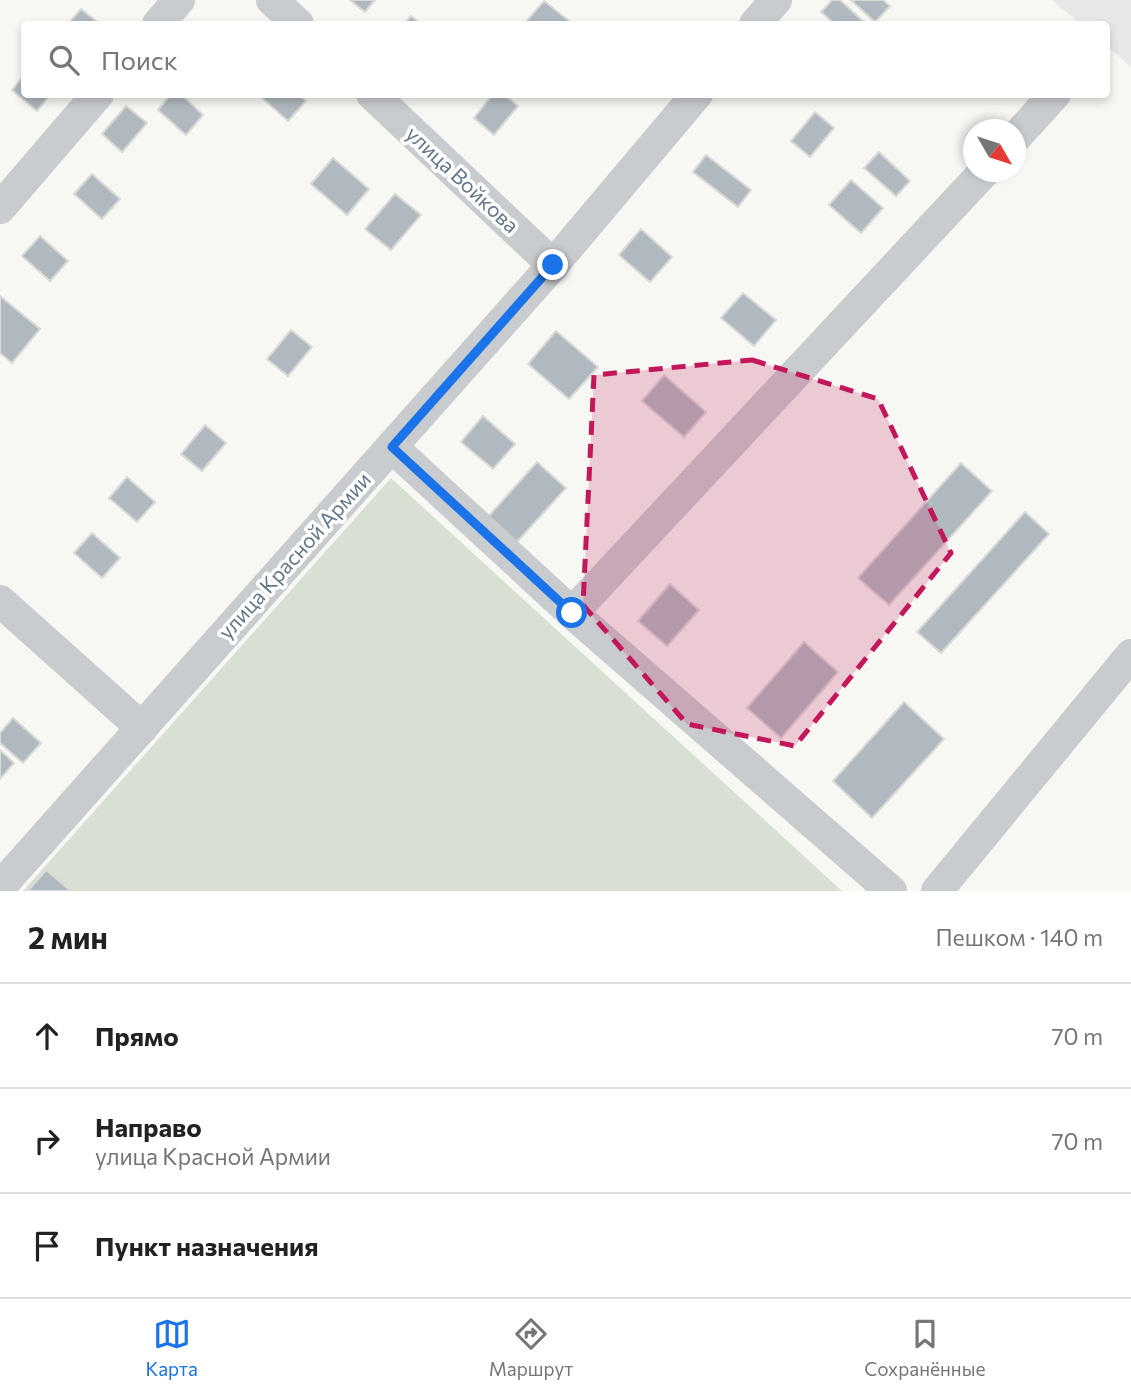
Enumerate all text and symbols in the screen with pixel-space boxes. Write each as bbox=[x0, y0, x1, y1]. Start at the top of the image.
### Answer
search box bbox=[21, 21, 1110, 98]
icon: search bbox=[45, 41, 83, 79]
text: Поиск bbox=[101, 44, 178, 75]
north arrow bbox=[963, 119, 1026, 182]
street label: улица Войкова bbox=[401, 120, 525, 237]
route end bbox=[537, 249, 568, 280]
street label: улица Красной Армии bbox=[212, 467, 375, 643]
route start bbox=[556, 597, 587, 628]
text: 2 мин bbox=[28, 918, 108, 955]
text: Пешком · 140 m bbox=[935, 923, 1103, 951]
icon: ahead bbox=[28, 1017, 66, 1055]
text: Прямо bbox=[95, 1020, 179, 1051]
text: 70 m bbox=[1051, 1022, 1103, 1050]
text: Направо bbox=[95, 1111, 202, 1142]
icon: right bbox=[28, 1122, 66, 1160]
text: 70 m bbox=[1051, 1127, 1103, 1155]
text: улица Красной Армии bbox=[95, 1142, 331, 1170]
icon: arrive bbox=[28, 1227, 66, 1265]
text: Пункт назначения bbox=[95, 1230, 319, 1261]
tab: Карта bbox=[145, 1315, 198, 1380]
tab: Маршрут bbox=[489, 1315, 573, 1380]
tab: Сохранённые bbox=[864, 1315, 985, 1380]

